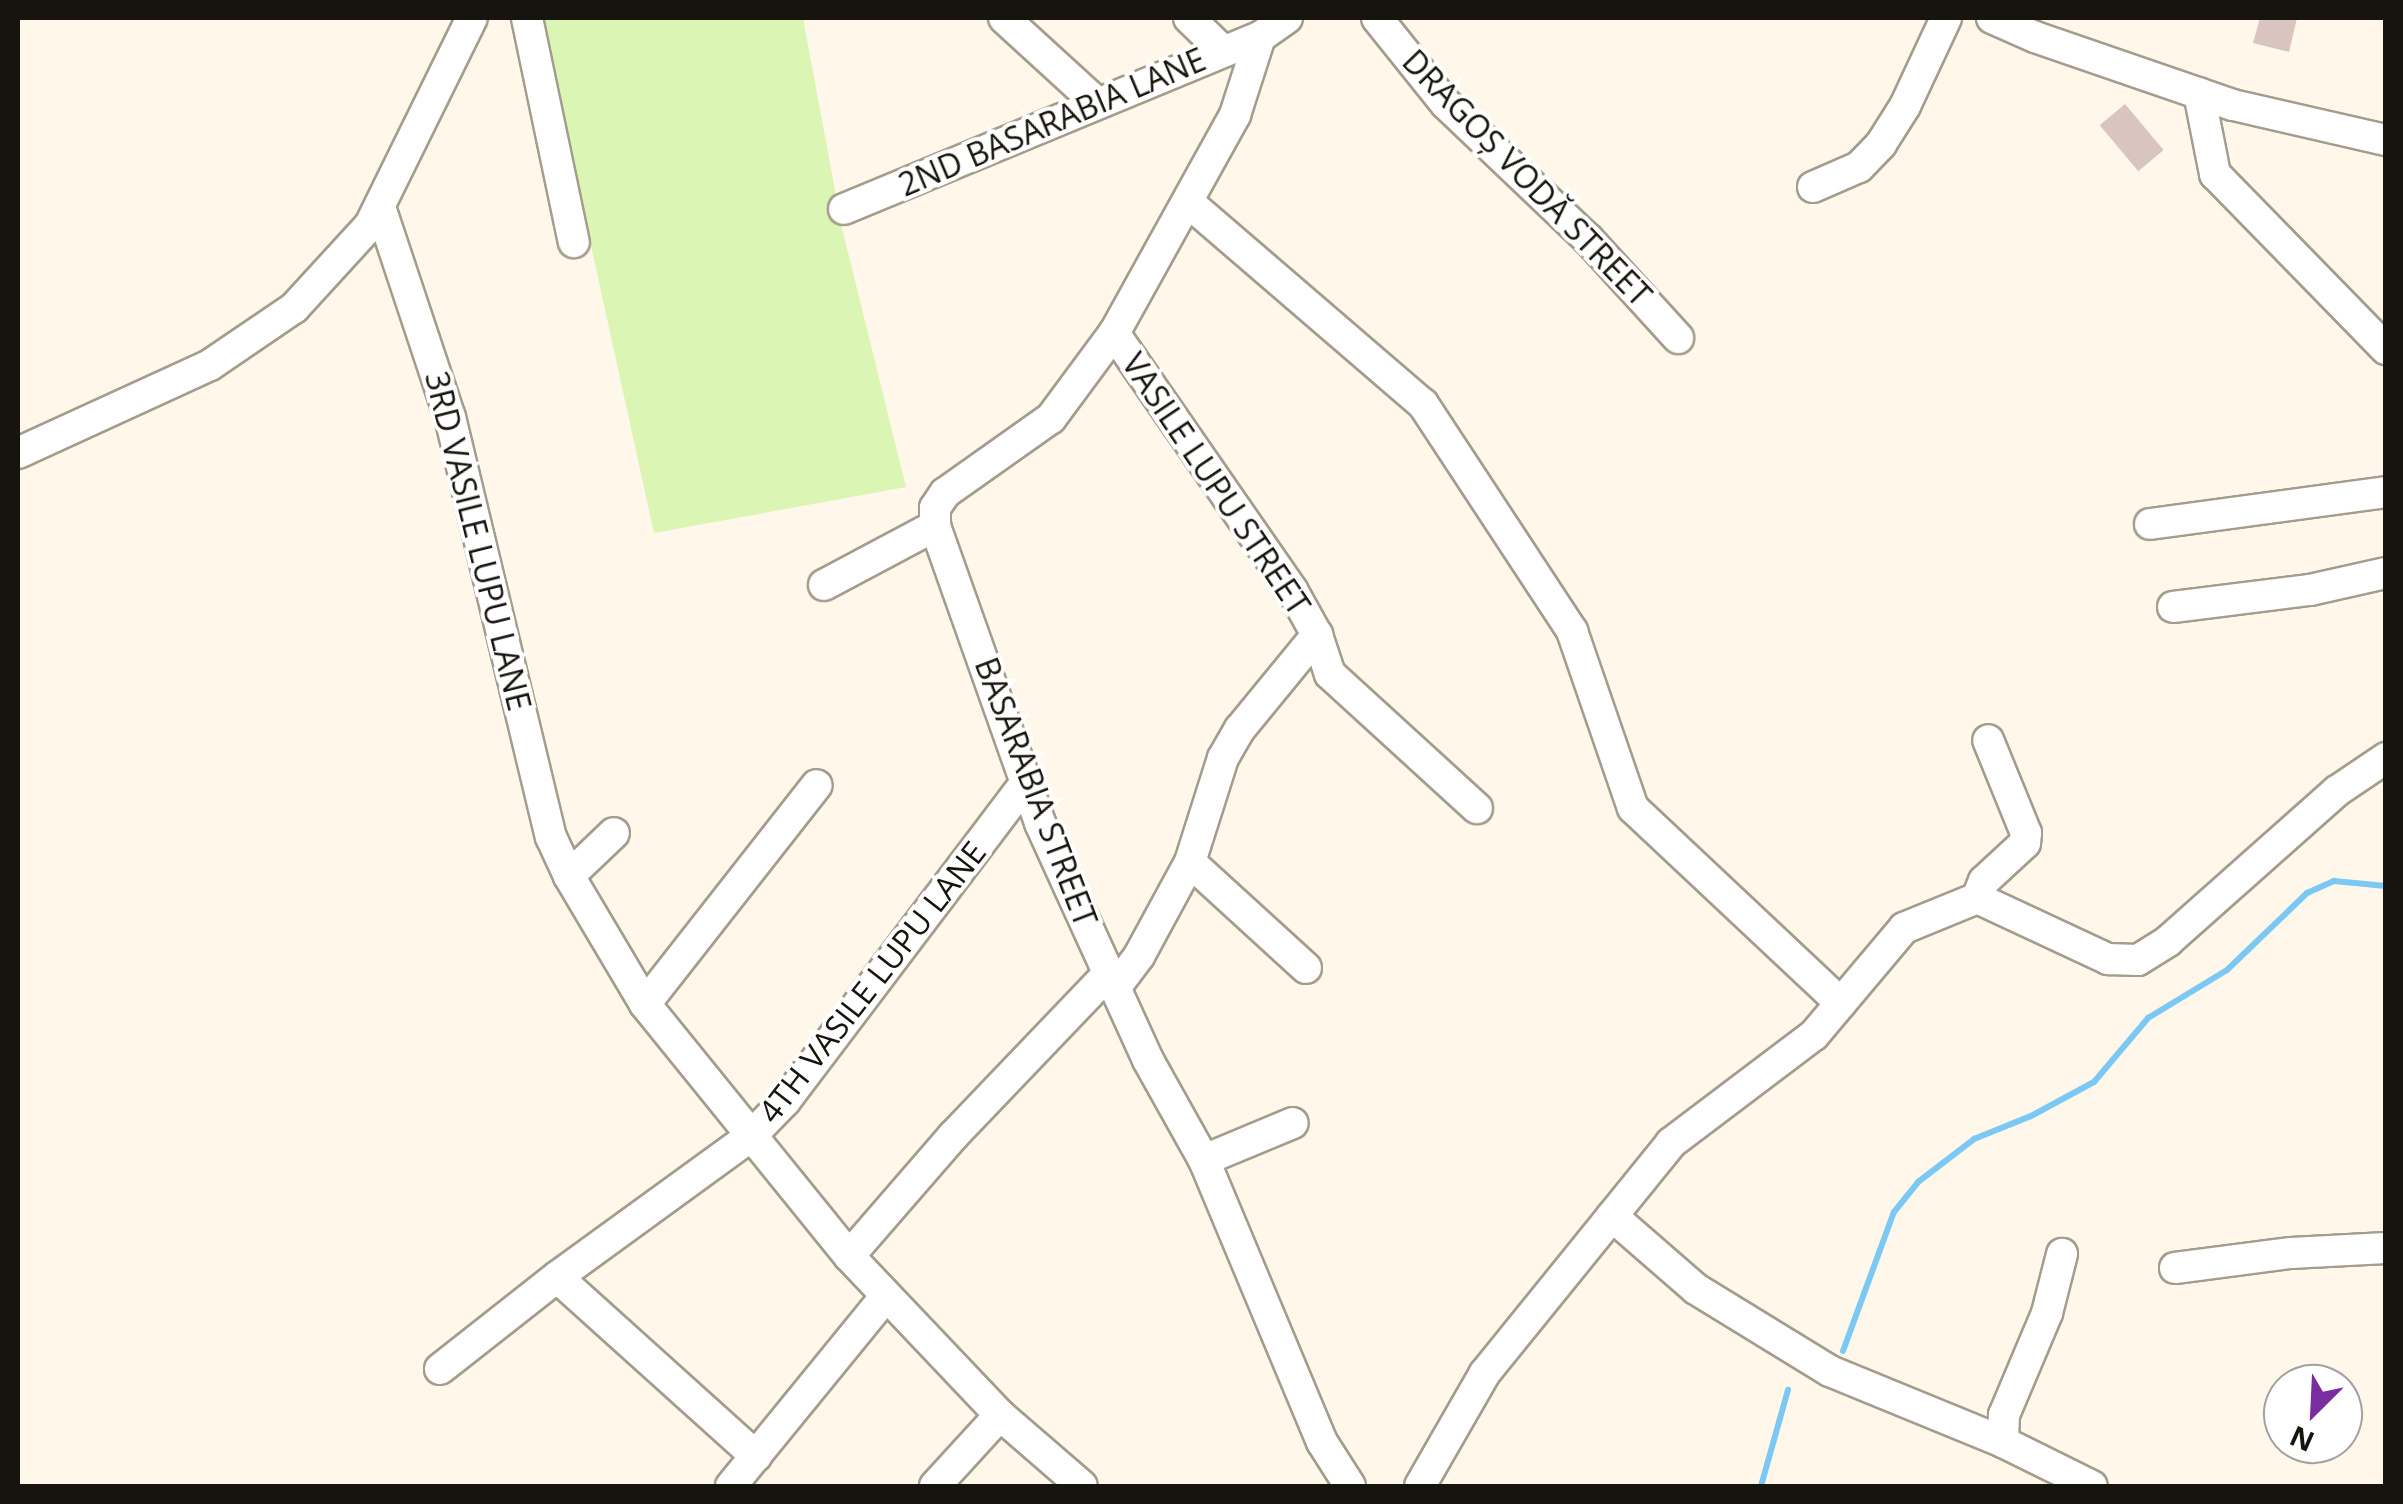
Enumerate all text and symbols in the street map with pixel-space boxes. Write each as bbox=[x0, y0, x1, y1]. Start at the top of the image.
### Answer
street label: 2ND BASARABIA LANE bbox=[893, 40, 1211, 204]
street label: DRAGOȘ VODĂ STREET bbox=[1395, 42, 1659, 314]
street label: VASILE LUPU STREET bbox=[1114, 346, 1318, 622]
street label: 3RD VASILE LUPU LANE bbox=[417, 368, 539, 714]
street label: BASARABIA STREET bbox=[967, 652, 1105, 932]
street label: 4TH VASILE LUPU LANE bbox=[750, 834, 994, 1130]
north arrow bbox=[2263, 1364, 2363, 1464]
text: N bbox=[2283, 1418, 2320, 1462]

